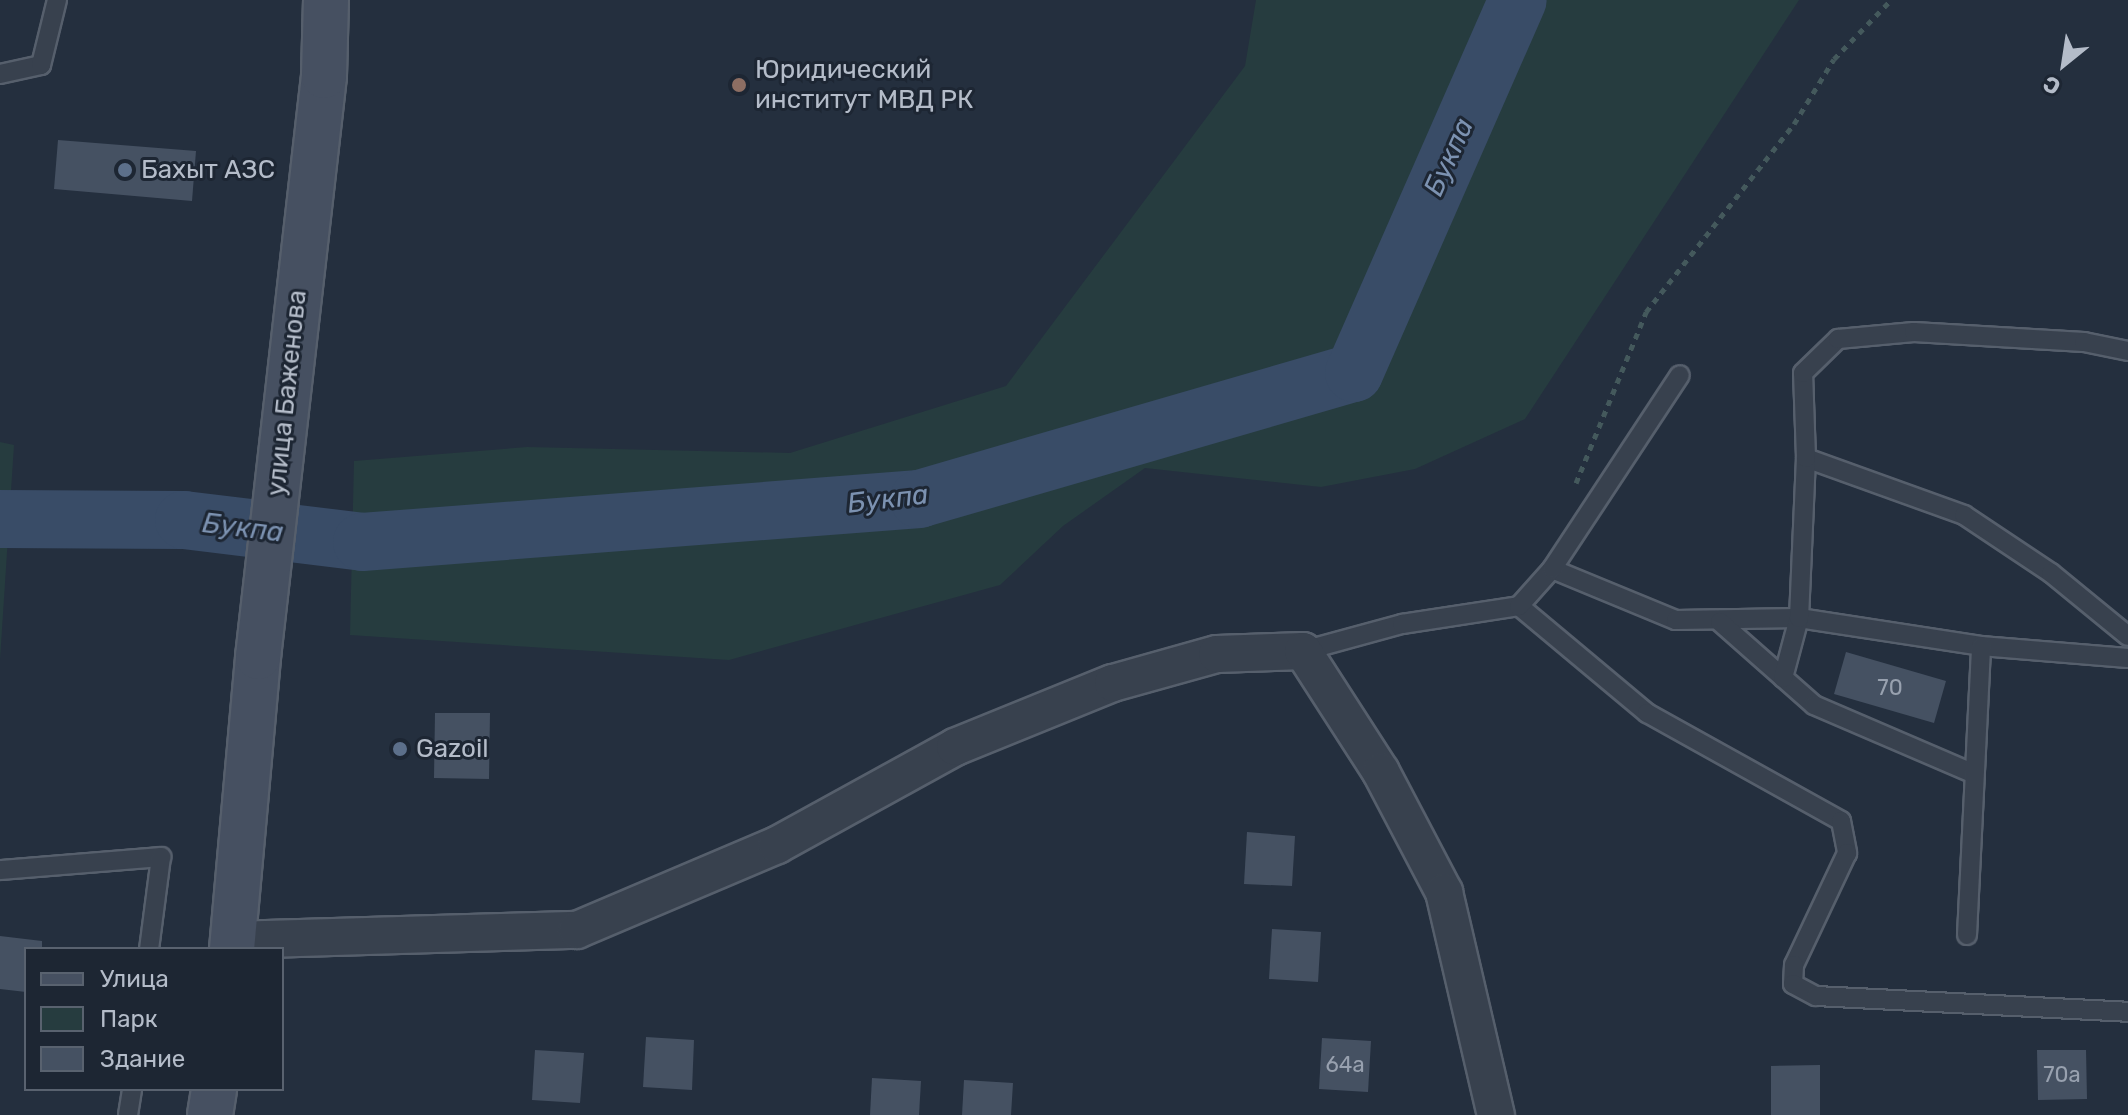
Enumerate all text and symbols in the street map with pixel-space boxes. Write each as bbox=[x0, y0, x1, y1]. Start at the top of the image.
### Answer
north arrow bbox=[2024, 24, 2104, 104]
place label: Юридический институт МВД РК bbox=[755, 54, 974, 116]
text: С bbox=[2038, 70, 2065, 101]
marker: Юридический институт МВД РК bbox=[730, 76, 748, 94]
water label: Букпа bbox=[1417, 113, 1481, 201]
place label: Бахыт АЗС bbox=[141, 154, 275, 186]
marker: Бахыт АЗС bbox=[116, 161, 134, 179]
street label: улица Баженова bbox=[261, 288, 313, 498]
water label: Букпа bbox=[846, 477, 930, 521]
water label: Букпа bbox=[201, 506, 285, 550]
house number: 70 bbox=[1877, 675, 1903, 701]
place label: Gazoil bbox=[416, 733, 489, 765]
marker: Gazoil bbox=[391, 740, 409, 758]
legend bbox=[24, 947, 284, 1091]
text: Улица bbox=[100, 965, 169, 993]
text: Парк bbox=[100, 1005, 158, 1033]
text: Здание bbox=[100, 1045, 185, 1073]
house number: 64а bbox=[1325, 1052, 1365, 1078]
house number: 70а bbox=[2043, 1062, 2081, 1088]

